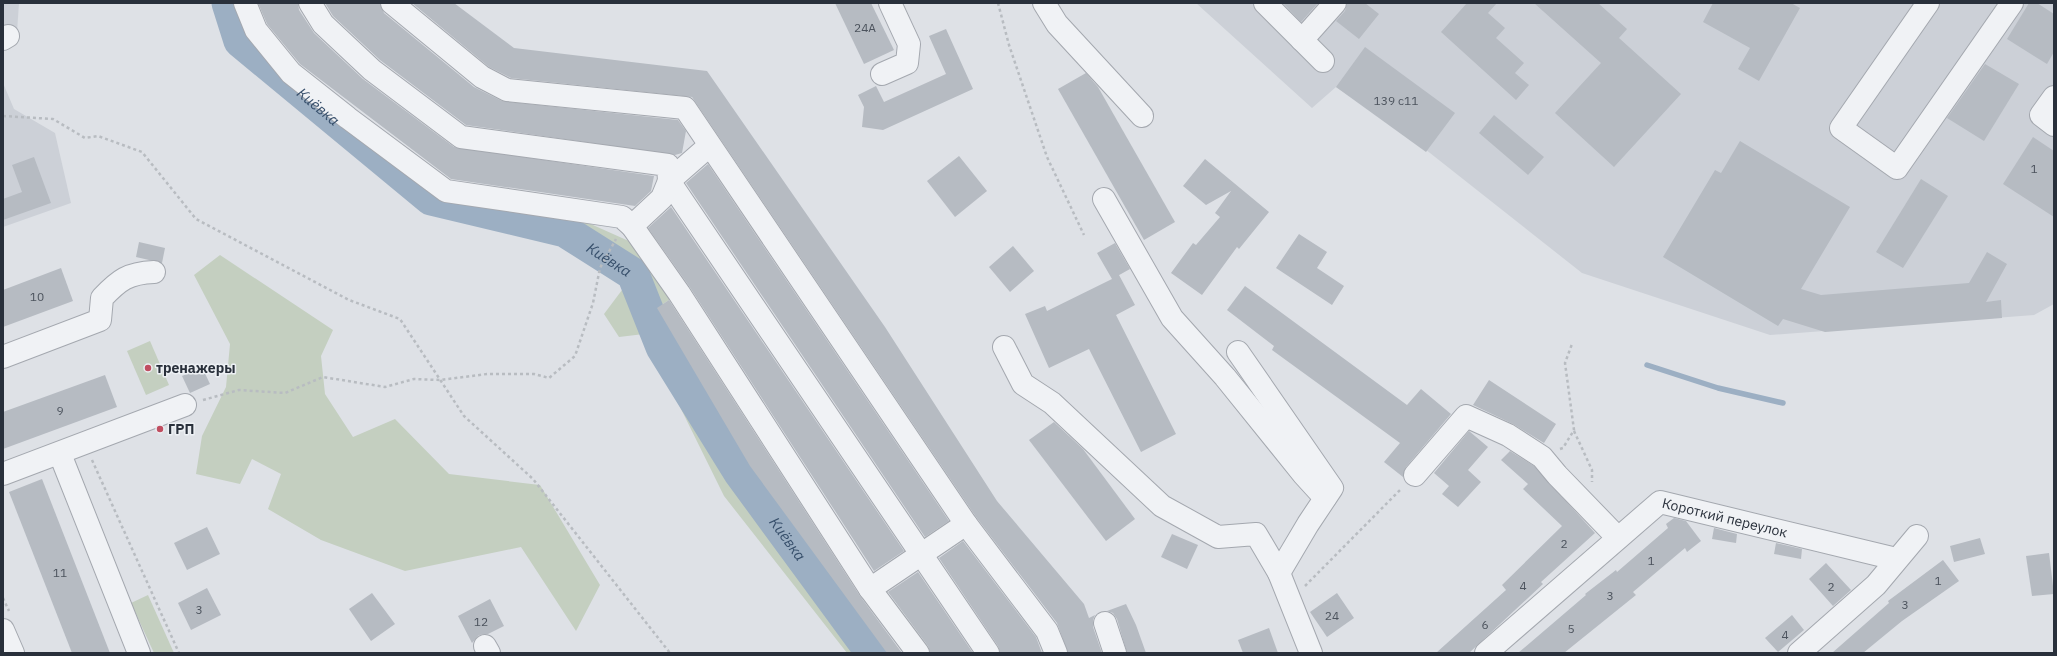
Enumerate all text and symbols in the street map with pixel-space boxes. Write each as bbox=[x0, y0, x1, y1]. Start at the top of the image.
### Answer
house number: 24А bbox=[854, 20, 876, 35]
water label: Киёвка bbox=[293, 83, 344, 129]
house number: 139 с11 bbox=[1374, 93, 1418, 108]
house number: 1 bbox=[2030, 161, 2038, 176]
water label: Киёвка bbox=[583, 238, 636, 281]
house number: 10 bbox=[30, 289, 44, 304]
place label: тренажеры bbox=[156, 359, 235, 377]
marker: тренажеры bbox=[143, 363, 153, 373]
house number: 9 bbox=[56, 403, 64, 418]
place label: ГРП bbox=[168, 420, 194, 438]
marker: ГРП bbox=[155, 424, 165, 434]
street label: Короткий переулок bbox=[1660, 494, 1790, 542]
water label: Киёвка bbox=[766, 513, 811, 564]
house number: 2 bbox=[1560, 536, 1568, 551]
house number: 1 bbox=[1647, 553, 1655, 568]
house number: 11 bbox=[53, 565, 67, 580]
house number: 1 bbox=[1934, 573, 1942, 588]
house number: 4 bbox=[1519, 578, 1527, 593]
house number: 2 bbox=[1827, 579, 1835, 594]
house number: 3 bbox=[1606, 588, 1614, 603]
house number: 3 bbox=[1901, 597, 1909, 612]
house number: 3 bbox=[195, 602, 203, 617]
house number: 24 bbox=[1325, 608, 1339, 623]
house number: 12 bbox=[474, 614, 488, 629]
house number: 6 bbox=[1481, 617, 1489, 632]
house number: 5 bbox=[1567, 621, 1575, 636]
house number: 4 bbox=[1781, 627, 1789, 642]

